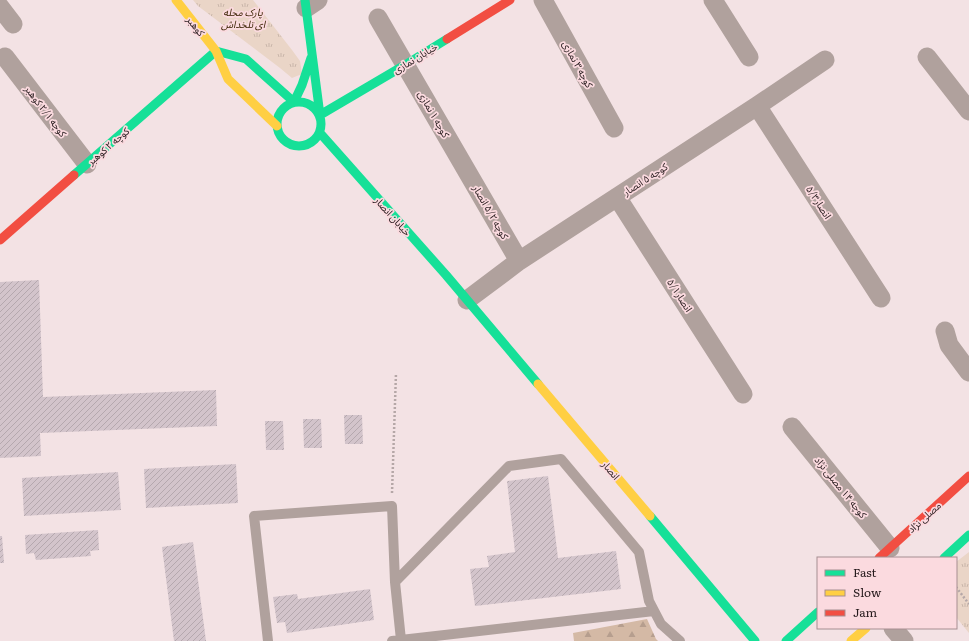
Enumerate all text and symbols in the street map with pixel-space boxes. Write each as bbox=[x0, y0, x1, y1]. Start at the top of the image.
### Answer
park label: پارک محله ای تلخداش bbox=[221, 4, 267, 31]
street label: کوهبر bbox=[183, 12, 210, 40]
street label: کوچه ۳ نمازی bbox=[559, 37, 598, 91]
street label: خیابان نمازی bbox=[390, 38, 440, 77]
street label: کوچه ۲/۱ کوهبر bbox=[21, 81, 71, 140]
street label: کوچه ۱ نمازی bbox=[415, 87, 454, 141]
street label: کوچه ۲ کوهبر bbox=[83, 123, 133, 169]
street label: کوچه ۵ انصار bbox=[619, 158, 671, 199]
street label: کوچه ۵/۲ انصار bbox=[469, 181, 513, 242]
street label: انصار۵/۳ bbox=[803, 182, 836, 221]
street label: خیابان انصار bbox=[371, 192, 415, 239]
street label: انصار۵/۱ bbox=[664, 275, 697, 314]
street label: کوچه ۱۴ مصلی نژاد bbox=[812, 453, 872, 522]
street label: انصار bbox=[598, 456, 624, 483]
street label: مصلی نژاد bbox=[904, 497, 944, 536]
legend bbox=[817, 557, 957, 629]
text: Fast bbox=[853, 563, 877, 581]
text: Slow bbox=[853, 583, 882, 601]
text: Jam bbox=[853, 603, 878, 621]

